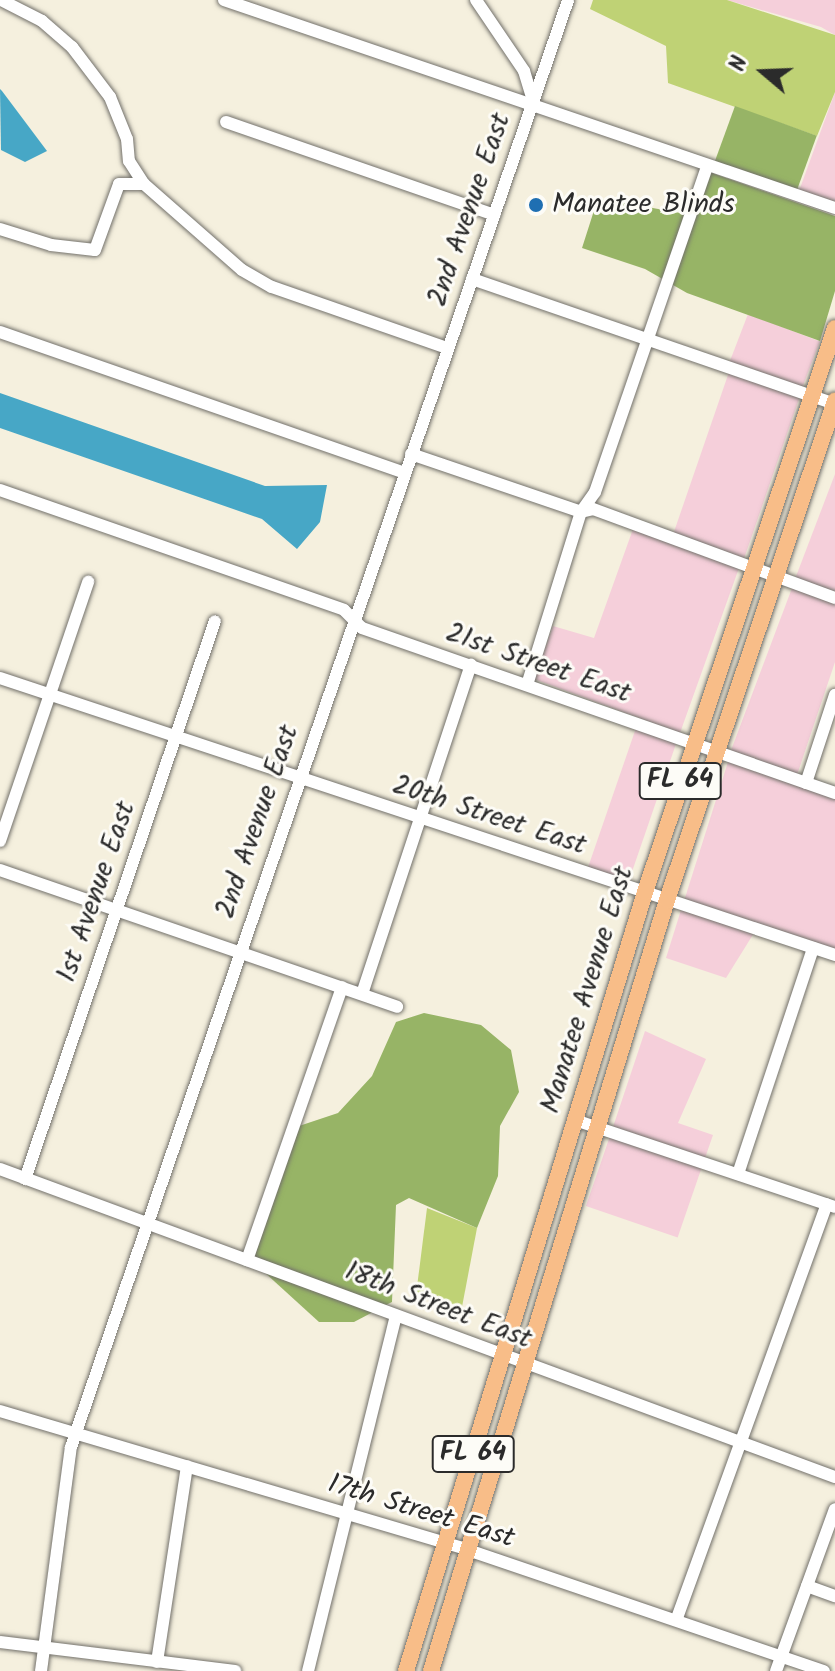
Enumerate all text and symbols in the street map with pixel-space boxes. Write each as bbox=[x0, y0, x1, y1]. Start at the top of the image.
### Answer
north arrow bbox=[723, 32, 803, 112]
text: N bbox=[721, 52, 759, 76]
street label: 2nd Avenue East bbox=[421, 109, 519, 311]
place label: Manatee Blinds bbox=[552, 188, 735, 222]
marker: Manatee Blinds bbox=[527, 196, 545, 214]
street label: 21st Street East bbox=[441, 617, 635, 711]
street label: 2nd Avenue East bbox=[209, 721, 307, 923]
road number: FL 64 bbox=[638, 759, 722, 803]
street label: 20th Street East bbox=[388, 769, 590, 863]
street label: 1st Avenue East bbox=[50, 797, 144, 987]
street label: Manatee Avenue East bbox=[534, 862, 642, 1118]
street label: 18th Street East bbox=[340, 1255, 536, 1357]
road number: FL 64 bbox=[431, 1432, 515, 1476]
street label: 17th Street East bbox=[324, 1468, 518, 1556]

